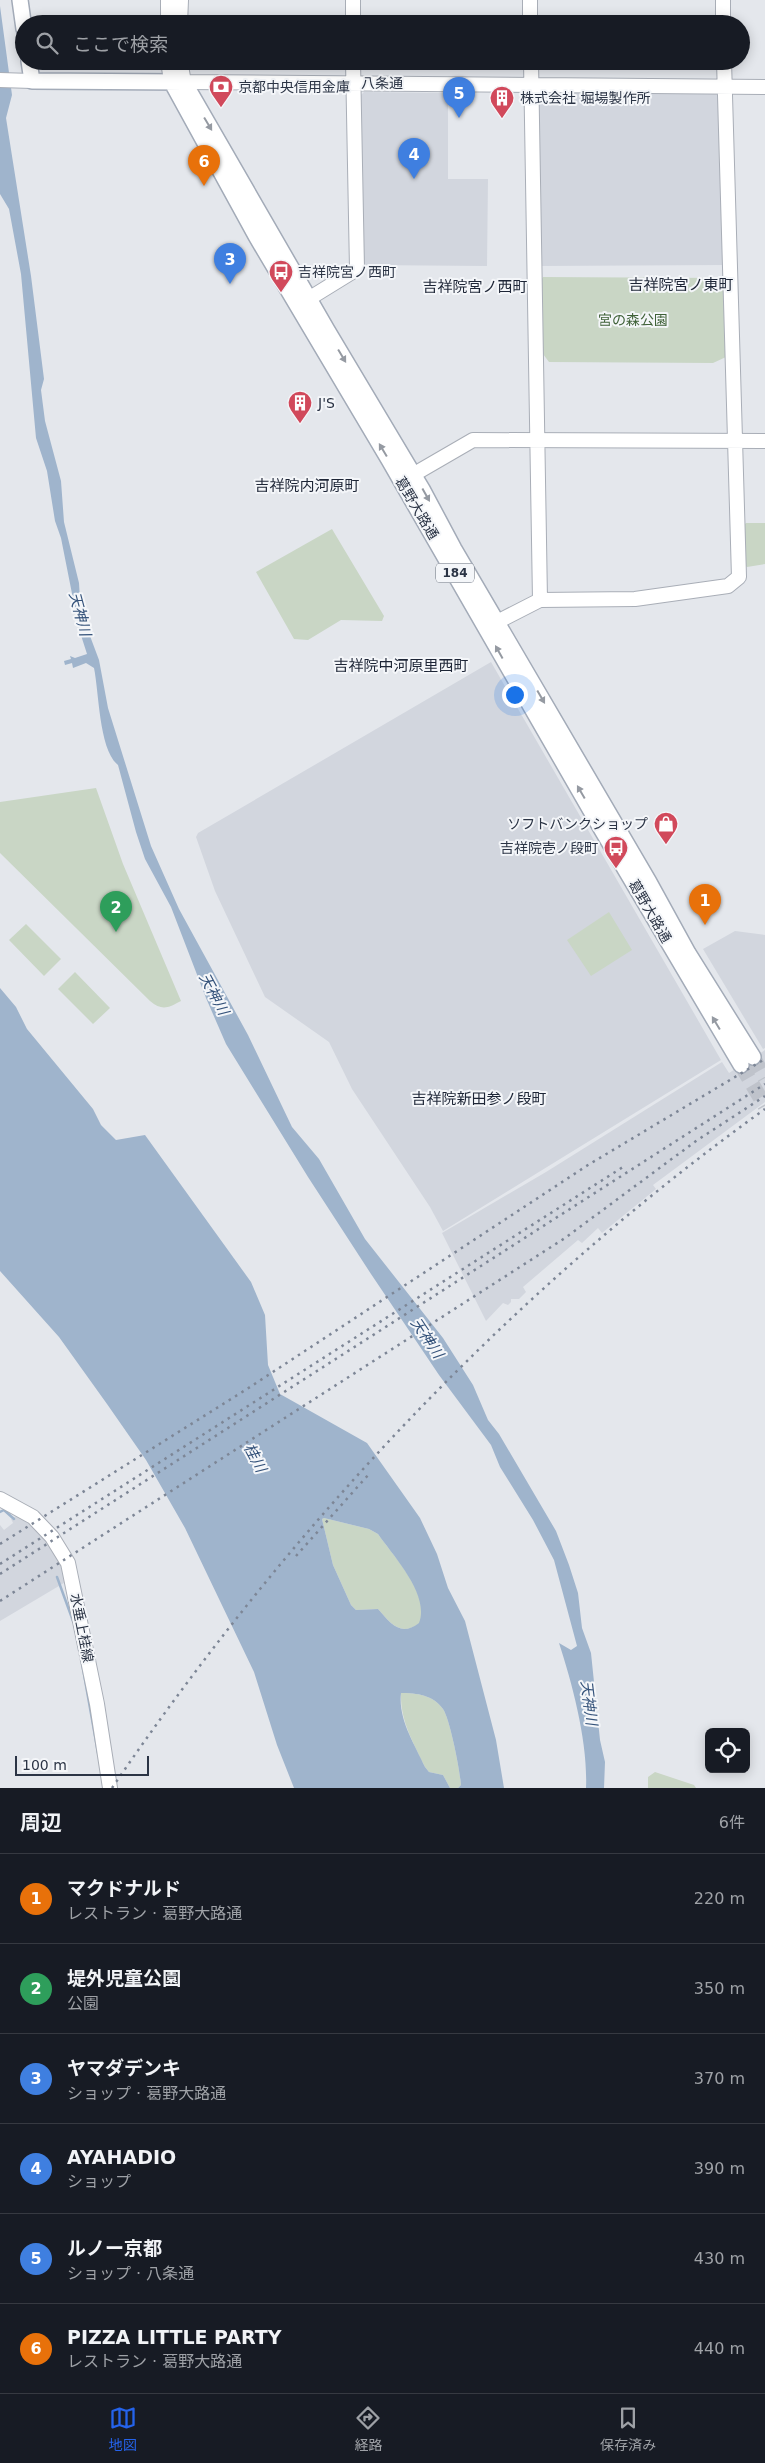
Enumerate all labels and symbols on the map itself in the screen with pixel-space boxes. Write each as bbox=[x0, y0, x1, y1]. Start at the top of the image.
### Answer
bank icon: 京都中央信用金庫 bbox=[208, 74, 234, 108]
street label: 八条通 bbox=[361, 75, 403, 91]
pin: 5 bbox=[443, 77, 475, 118]
place label: 京都中央信用金庫 bbox=[238, 79, 350, 95]
building icon: 株式会社 堀場製作所 bbox=[489, 85, 515, 119]
place label: 株式会社 堀場製作所 bbox=[520, 90, 650, 106]
one-way arrow bbox=[204, 117, 213, 131]
pin: 4 bbox=[398, 138, 430, 179]
pin: 6 bbox=[188, 145, 220, 186]
pin: 3 bbox=[214, 243, 246, 284]
bus stop icon: 吉祥院宮ノ西町 bbox=[268, 259, 294, 293]
place label: 吉祥院宮ノ西町 bbox=[298, 264, 396, 280]
district label: 吉祥院宮ノ東町 bbox=[628, 276, 734, 294]
district label: 吉祥院宮ノ西町 bbox=[422, 278, 528, 296]
park label: 宮の森公園 bbox=[598, 312, 668, 328]
one-way arrow bbox=[338, 349, 347, 362]
building icon: J'S bbox=[287, 390, 313, 424]
place label: J'S bbox=[317, 395, 335, 411]
one-way arrow bbox=[379, 444, 388, 457]
street label: 葛野大路通 bbox=[392, 474, 442, 542]
district label: 吉祥院内河原町 bbox=[254, 477, 360, 495]
one-way arrow bbox=[421, 488, 430, 502]
road number: 184 bbox=[436, 564, 474, 582]
water label: 天神川 bbox=[65, 590, 95, 640]
one-way arrow bbox=[495, 644, 503, 659]
district label: 吉祥院中河原里西町 bbox=[333, 657, 469, 675]
your location bbox=[502, 682, 528, 708]
one-way arrow bbox=[536, 690, 545, 703]
one-way arrow bbox=[576, 785, 585, 799]
shop icon: ソフトバンクショップ bbox=[653, 811, 679, 845]
place label: ソフトバンクショップ bbox=[507, 816, 648, 832]
bus stop icon: 吉祥院壱ノ段町 bbox=[603, 835, 629, 869]
place label: 吉祥院壱ノ段町 bbox=[500, 840, 598, 856]
street label: 葛野大路通 bbox=[626, 877, 674, 945]
pin: 1 bbox=[689, 884, 721, 925]
pin: 2 bbox=[100, 891, 132, 932]
water label: 天神川 bbox=[195, 970, 233, 1020]
one-way arrow bbox=[711, 1016, 720, 1029]
district label: 吉祥院新田参ノ段町 bbox=[411, 1090, 547, 1108]
water label: 天神川 bbox=[407, 1314, 448, 1363]
water label: 桂川 bbox=[240, 1441, 271, 1477]
street label: 水垂上桂線 bbox=[67, 1592, 97, 1664]
water label: 天神川 bbox=[577, 1680, 601, 1728]
scale bar bbox=[15, 1753, 149, 1776]

